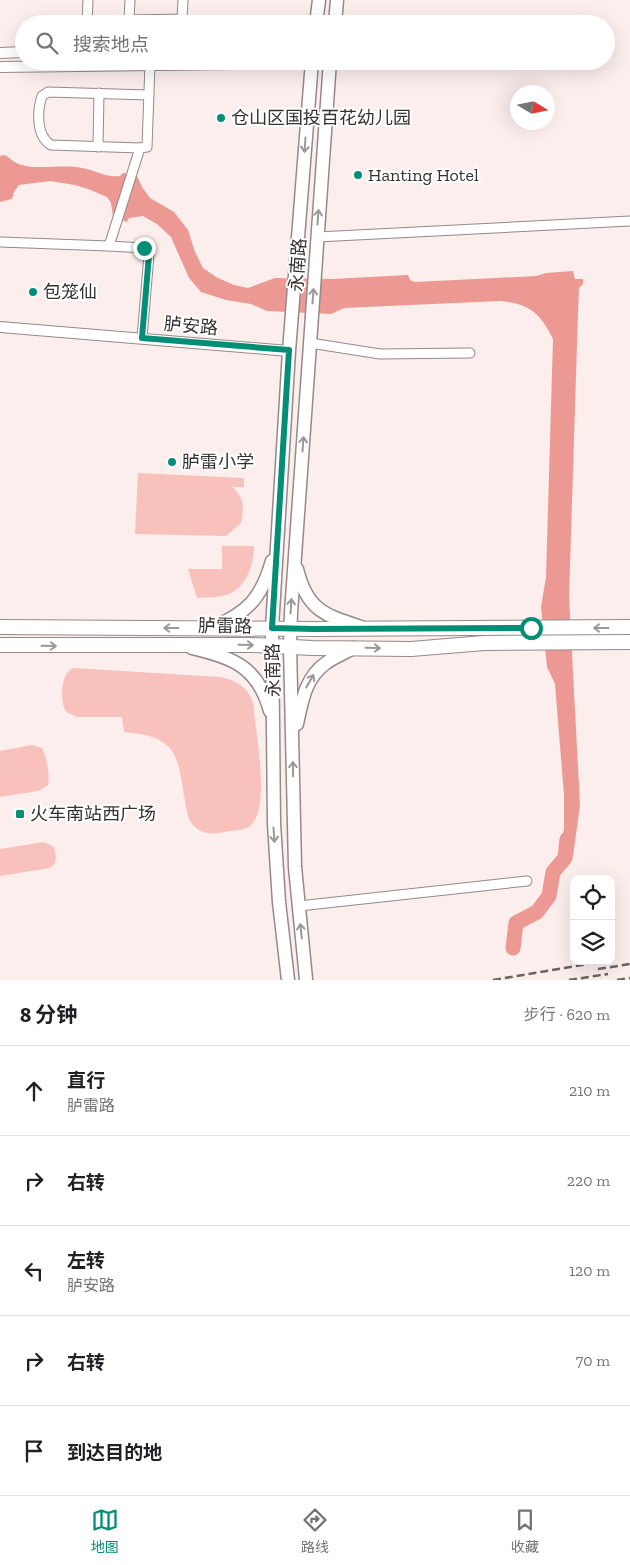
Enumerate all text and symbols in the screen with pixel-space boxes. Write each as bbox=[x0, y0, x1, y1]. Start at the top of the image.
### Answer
search box bbox=[15, 15, 615, 70]
icon: search bbox=[33, 29, 61, 57]
text: 搜索地点 bbox=[73, 33, 149, 56]
north arrow bbox=[510, 85, 555, 130]
place label: 仓山区国投百花幼儿园 bbox=[231, 107, 411, 129]
marker: 仓山区国投百花幼儿园 bbox=[215, 112, 227, 124]
one-way arrow bbox=[300, 136, 309, 152]
place label: Hanting Hotel bbox=[368, 164, 479, 186]
marker: Hanting Hotel bbox=[352, 169, 364, 181]
one-way arrow bbox=[314, 209, 323, 225]
route end bbox=[133, 237, 156, 260]
street label: 永南路 bbox=[285, 237, 311, 293]
place label: 包笼仙 bbox=[43, 281, 97, 303]
marker: 包笼仙 bbox=[27, 286, 39, 298]
one-way arrow bbox=[308, 289, 318, 305]
street label: 胪安路 bbox=[163, 313, 219, 339]
one-way arrow bbox=[298, 437, 307, 453]
place label: 胪雷小学 bbox=[182, 451, 254, 473]
marker: 胪雷小学 bbox=[166, 456, 178, 468]
one-way arrow bbox=[287, 599, 296, 615]
street label: 胪雷路 bbox=[198, 615, 252, 637]
route start bbox=[520, 617, 543, 640]
one-way arrow bbox=[163, 623, 180, 633]
one-way arrow bbox=[594, 623, 610, 633]
one-way arrow bbox=[238, 640, 254, 650]
one-way arrow bbox=[40, 641, 56, 651]
street label: 永南路 bbox=[262, 643, 284, 697]
one-way arrow bbox=[364, 643, 381, 653]
one-way arrow bbox=[305, 673, 315, 688]
one-way arrow bbox=[288, 761, 298, 778]
place label: 火车南站西广场 bbox=[30, 803, 156, 825]
marker: 火车南站西广场 bbox=[14, 808, 26, 820]
one-way arrow bbox=[270, 826, 279, 842]
map controls bbox=[570, 875, 615, 965]
button: locate bbox=[570, 875, 615, 920]
button: layers bbox=[570, 920, 615, 965]
one-way arrow bbox=[297, 923, 306, 939]
text: 8 分钟 bbox=[20, 1002, 77, 1027]
text: 步行 · 620 m bbox=[524, 1005, 610, 1024]
text: 直行 bbox=[67, 1069, 105, 1092]
icon: ahead bbox=[20, 1077, 48, 1105]
text: 210 m bbox=[569, 1081, 610, 1100]
text: 胪雷路 bbox=[67, 1096, 115, 1115]
icon: right bbox=[20, 1167, 48, 1195]
text: 右转 bbox=[67, 1171, 105, 1194]
text: 220 m bbox=[567, 1171, 610, 1190]
text: 左转 bbox=[67, 1249, 105, 1272]
icon: left bbox=[20, 1257, 48, 1285]
text: 120 m bbox=[569, 1261, 610, 1280]
text: 胪安路 bbox=[67, 1276, 115, 1295]
icon: right bbox=[20, 1347, 48, 1375]
text: 右转 bbox=[67, 1351, 105, 1374]
text: 70 m bbox=[576, 1351, 610, 1370]
icon: arrive bbox=[20, 1437, 48, 1465]
text: 到达目的地 bbox=[67, 1441, 162, 1464]
tab: 地图 bbox=[91, 1506, 119, 1556]
tab: 路线 bbox=[301, 1506, 329, 1556]
tab: 收藏 bbox=[511, 1506, 539, 1556]

